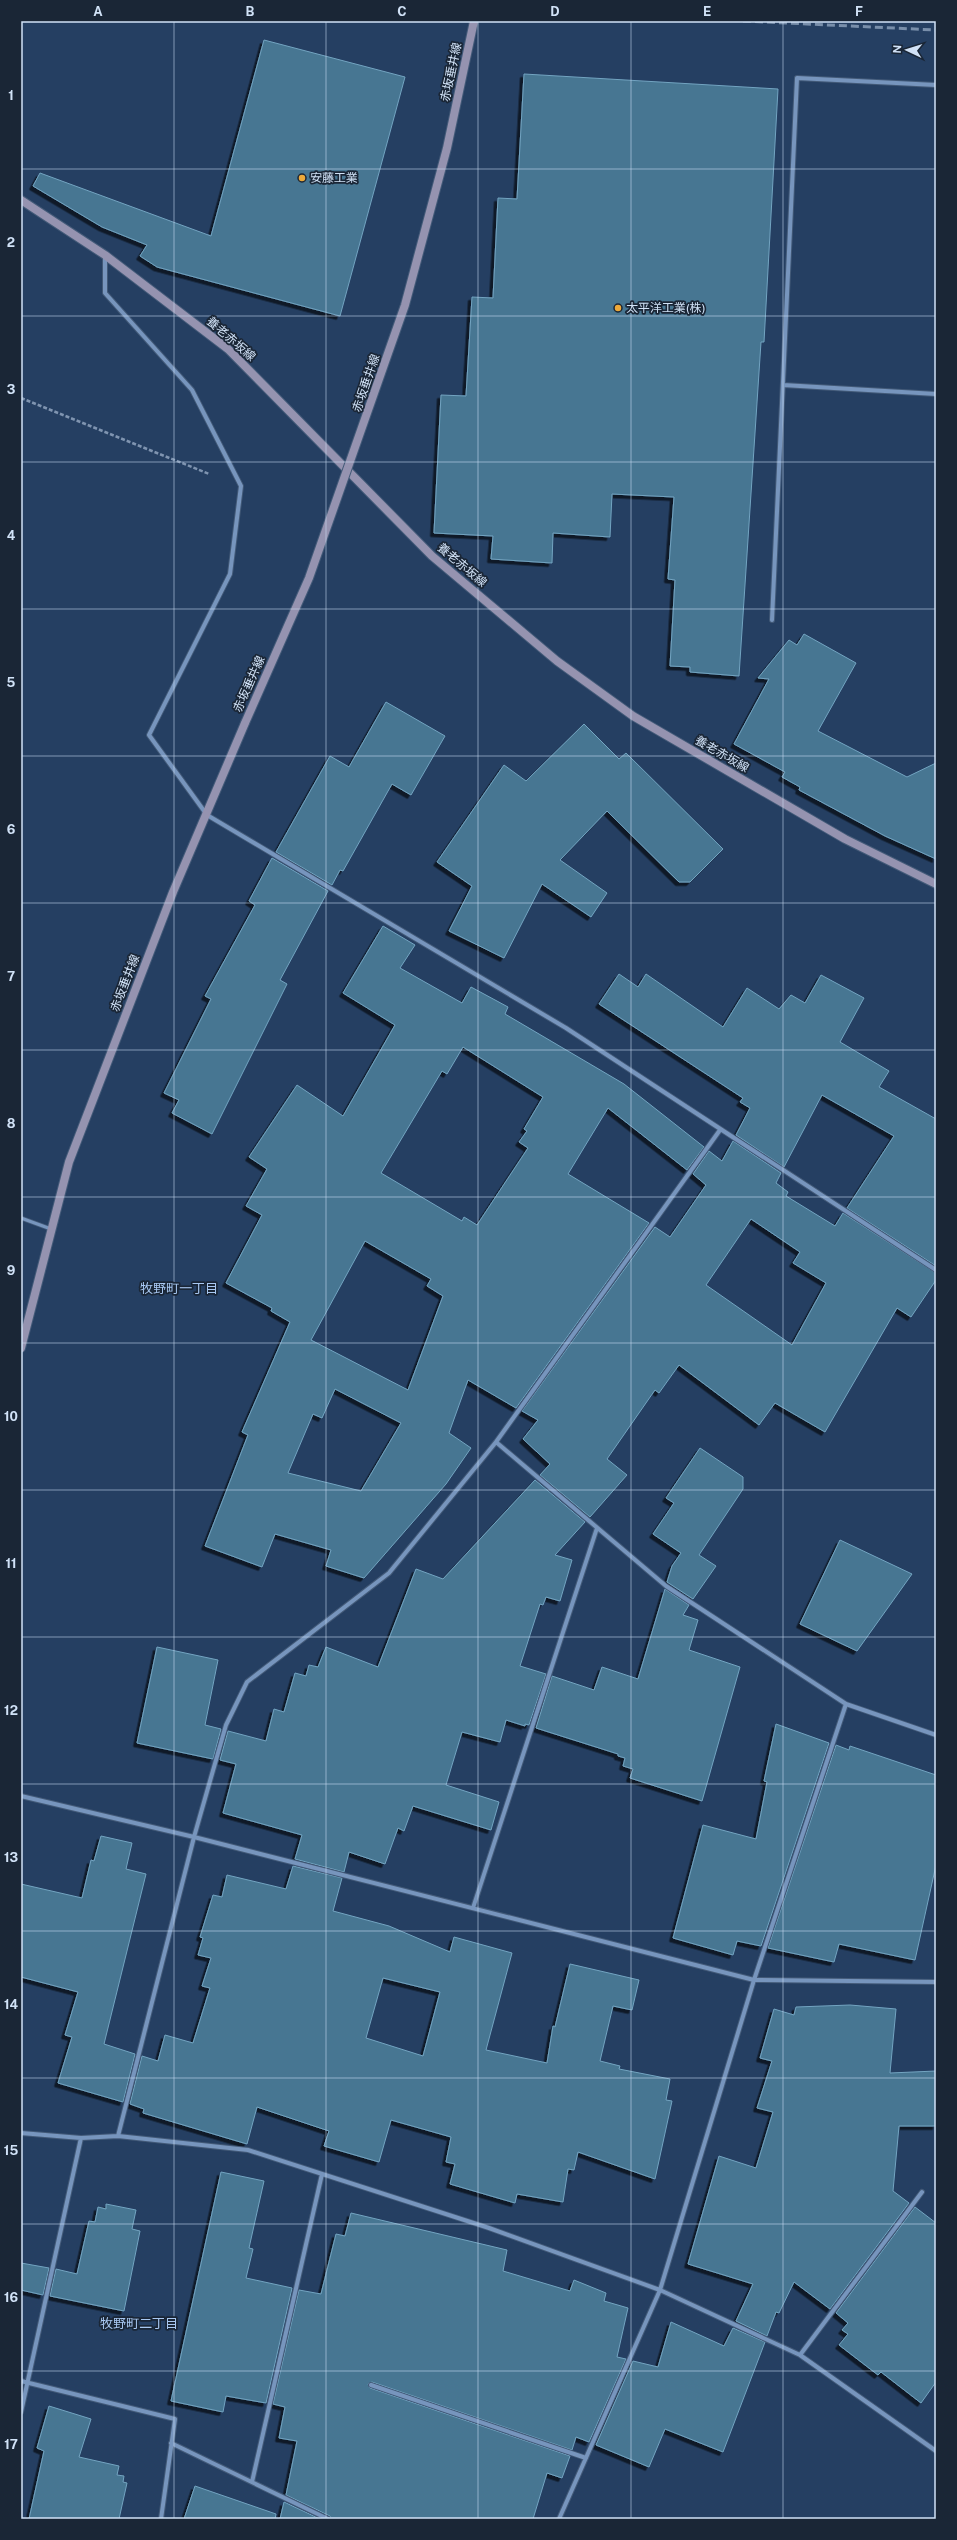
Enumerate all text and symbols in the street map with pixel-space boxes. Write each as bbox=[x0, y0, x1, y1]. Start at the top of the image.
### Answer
text: A bbox=[93, 4, 103, 19]
text: B bbox=[246, 4, 255, 19]
text: C bbox=[397, 4, 407, 19]
text: D bbox=[550, 4, 560, 19]
text: E bbox=[703, 4, 711, 19]
text: F bbox=[855, 4, 863, 19]
north arrow bbox=[887, 30, 927, 70]
street label: 赤坂垂井線 bbox=[438, 41, 464, 103]
text: N bbox=[891, 45, 903, 54]
text: 1 bbox=[8, 88, 14, 103]
place label: 安藤工業 bbox=[310, 171, 358, 185]
marker: 安藤工業 bbox=[297, 173, 307, 183]
text: 2 bbox=[7, 235, 15, 250]
place label: 太平洋工業(株) bbox=[626, 301, 705, 315]
marker: 太平洋工業(株) bbox=[613, 303, 623, 313]
street label: 養老赤坂線 bbox=[204, 314, 258, 364]
street label: 赤坂垂井線 bbox=[350, 352, 382, 414]
text: 3 bbox=[7, 382, 16, 397]
text: 4 bbox=[7, 528, 16, 543]
street label: 養老赤坂線 bbox=[435, 540, 489, 590]
street label: 赤坂垂井線 bbox=[230, 654, 268, 714]
text: 5 bbox=[7, 675, 16, 690]
street label: 養老赤坂線 bbox=[693, 733, 751, 775]
text: 6 bbox=[7, 822, 16, 837]
street label: 赤坂垂井線 bbox=[108, 952, 142, 1014]
text: 7 bbox=[7, 969, 15, 984]
text: 8 bbox=[7, 1116, 16, 1131]
text: 9 bbox=[7, 1263, 15, 1278]
district label: 牧野町一丁目 bbox=[140, 1281, 218, 1296]
text: 10 bbox=[4, 1409, 18, 1424]
text: 11 bbox=[5, 1556, 17, 1571]
text: 12 bbox=[4, 1703, 18, 1718]
text: 13 bbox=[4, 1850, 18, 1865]
text: 14 bbox=[4, 1997, 19, 2012]
text: 15 bbox=[4, 2143, 18, 2158]
text: 16 bbox=[4, 2290, 18, 2305]
district label: 牧野町二丁目 bbox=[100, 2316, 178, 2331]
text: 17 bbox=[4, 2437, 18, 2452]

